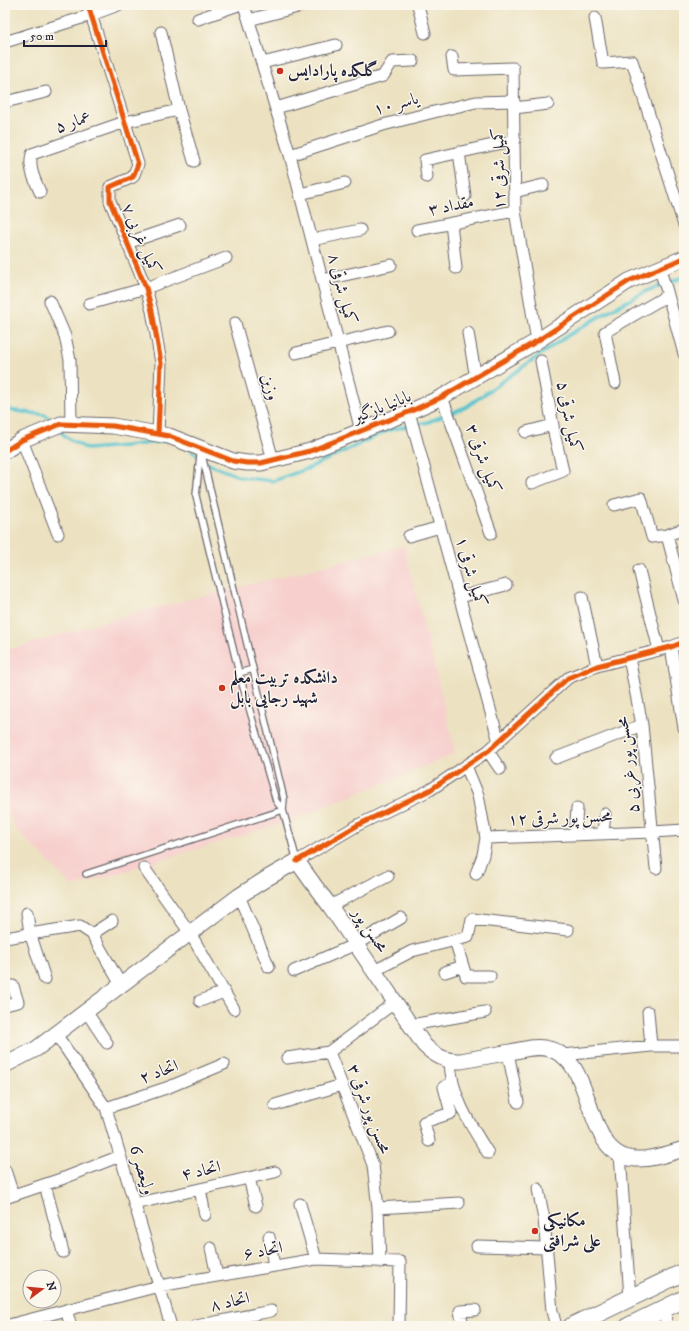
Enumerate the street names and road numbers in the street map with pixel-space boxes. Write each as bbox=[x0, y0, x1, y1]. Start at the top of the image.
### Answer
street label: یاسر ۱۰ bbox=[371, 87, 422, 121]
street label: عمار ۵ bbox=[52, 106, 94, 138]
street label: کمیل شرقی ۱۲ bbox=[487, 128, 511, 210]
street label: مقداد ۳ bbox=[426, 191, 476, 221]
street label: کمیل غربی ۷ bbox=[115, 200, 166, 278]
street label: کمیل شرقی ۸ bbox=[323, 251, 361, 327]
street label: وزین bbox=[256, 371, 284, 403]
street label: کمیل شرقی ۵ bbox=[551, 379, 587, 455]
street label: بابانیا بازگیر bbox=[348, 385, 415, 429]
street label: کمیل شرقی ۳ bbox=[460, 421, 506, 497]
street label: کمیل شرقی ۱ bbox=[450, 534, 492, 610]
street label: محسن پور غربی ۵ bbox=[611, 715, 646, 815]
street label: محسن پور شرقی ۱۲ bbox=[507, 805, 613, 832]
street label: محسن پور bbox=[345, 901, 393, 958]
street label: اتحاد ۲ bbox=[137, 1055, 182, 1089]
street label: محسن پور شرقی ۳ bbox=[341, 1061, 396, 1158]
street label: ولیعصر 6 bbox=[124, 1143, 160, 1197]
street label: اتحاد ۴ bbox=[179, 1156, 223, 1186]
street label: اتحاد ۶ bbox=[242, 1237, 285, 1265]
street label: اتحاد ۸ bbox=[208, 1287, 252, 1317]

